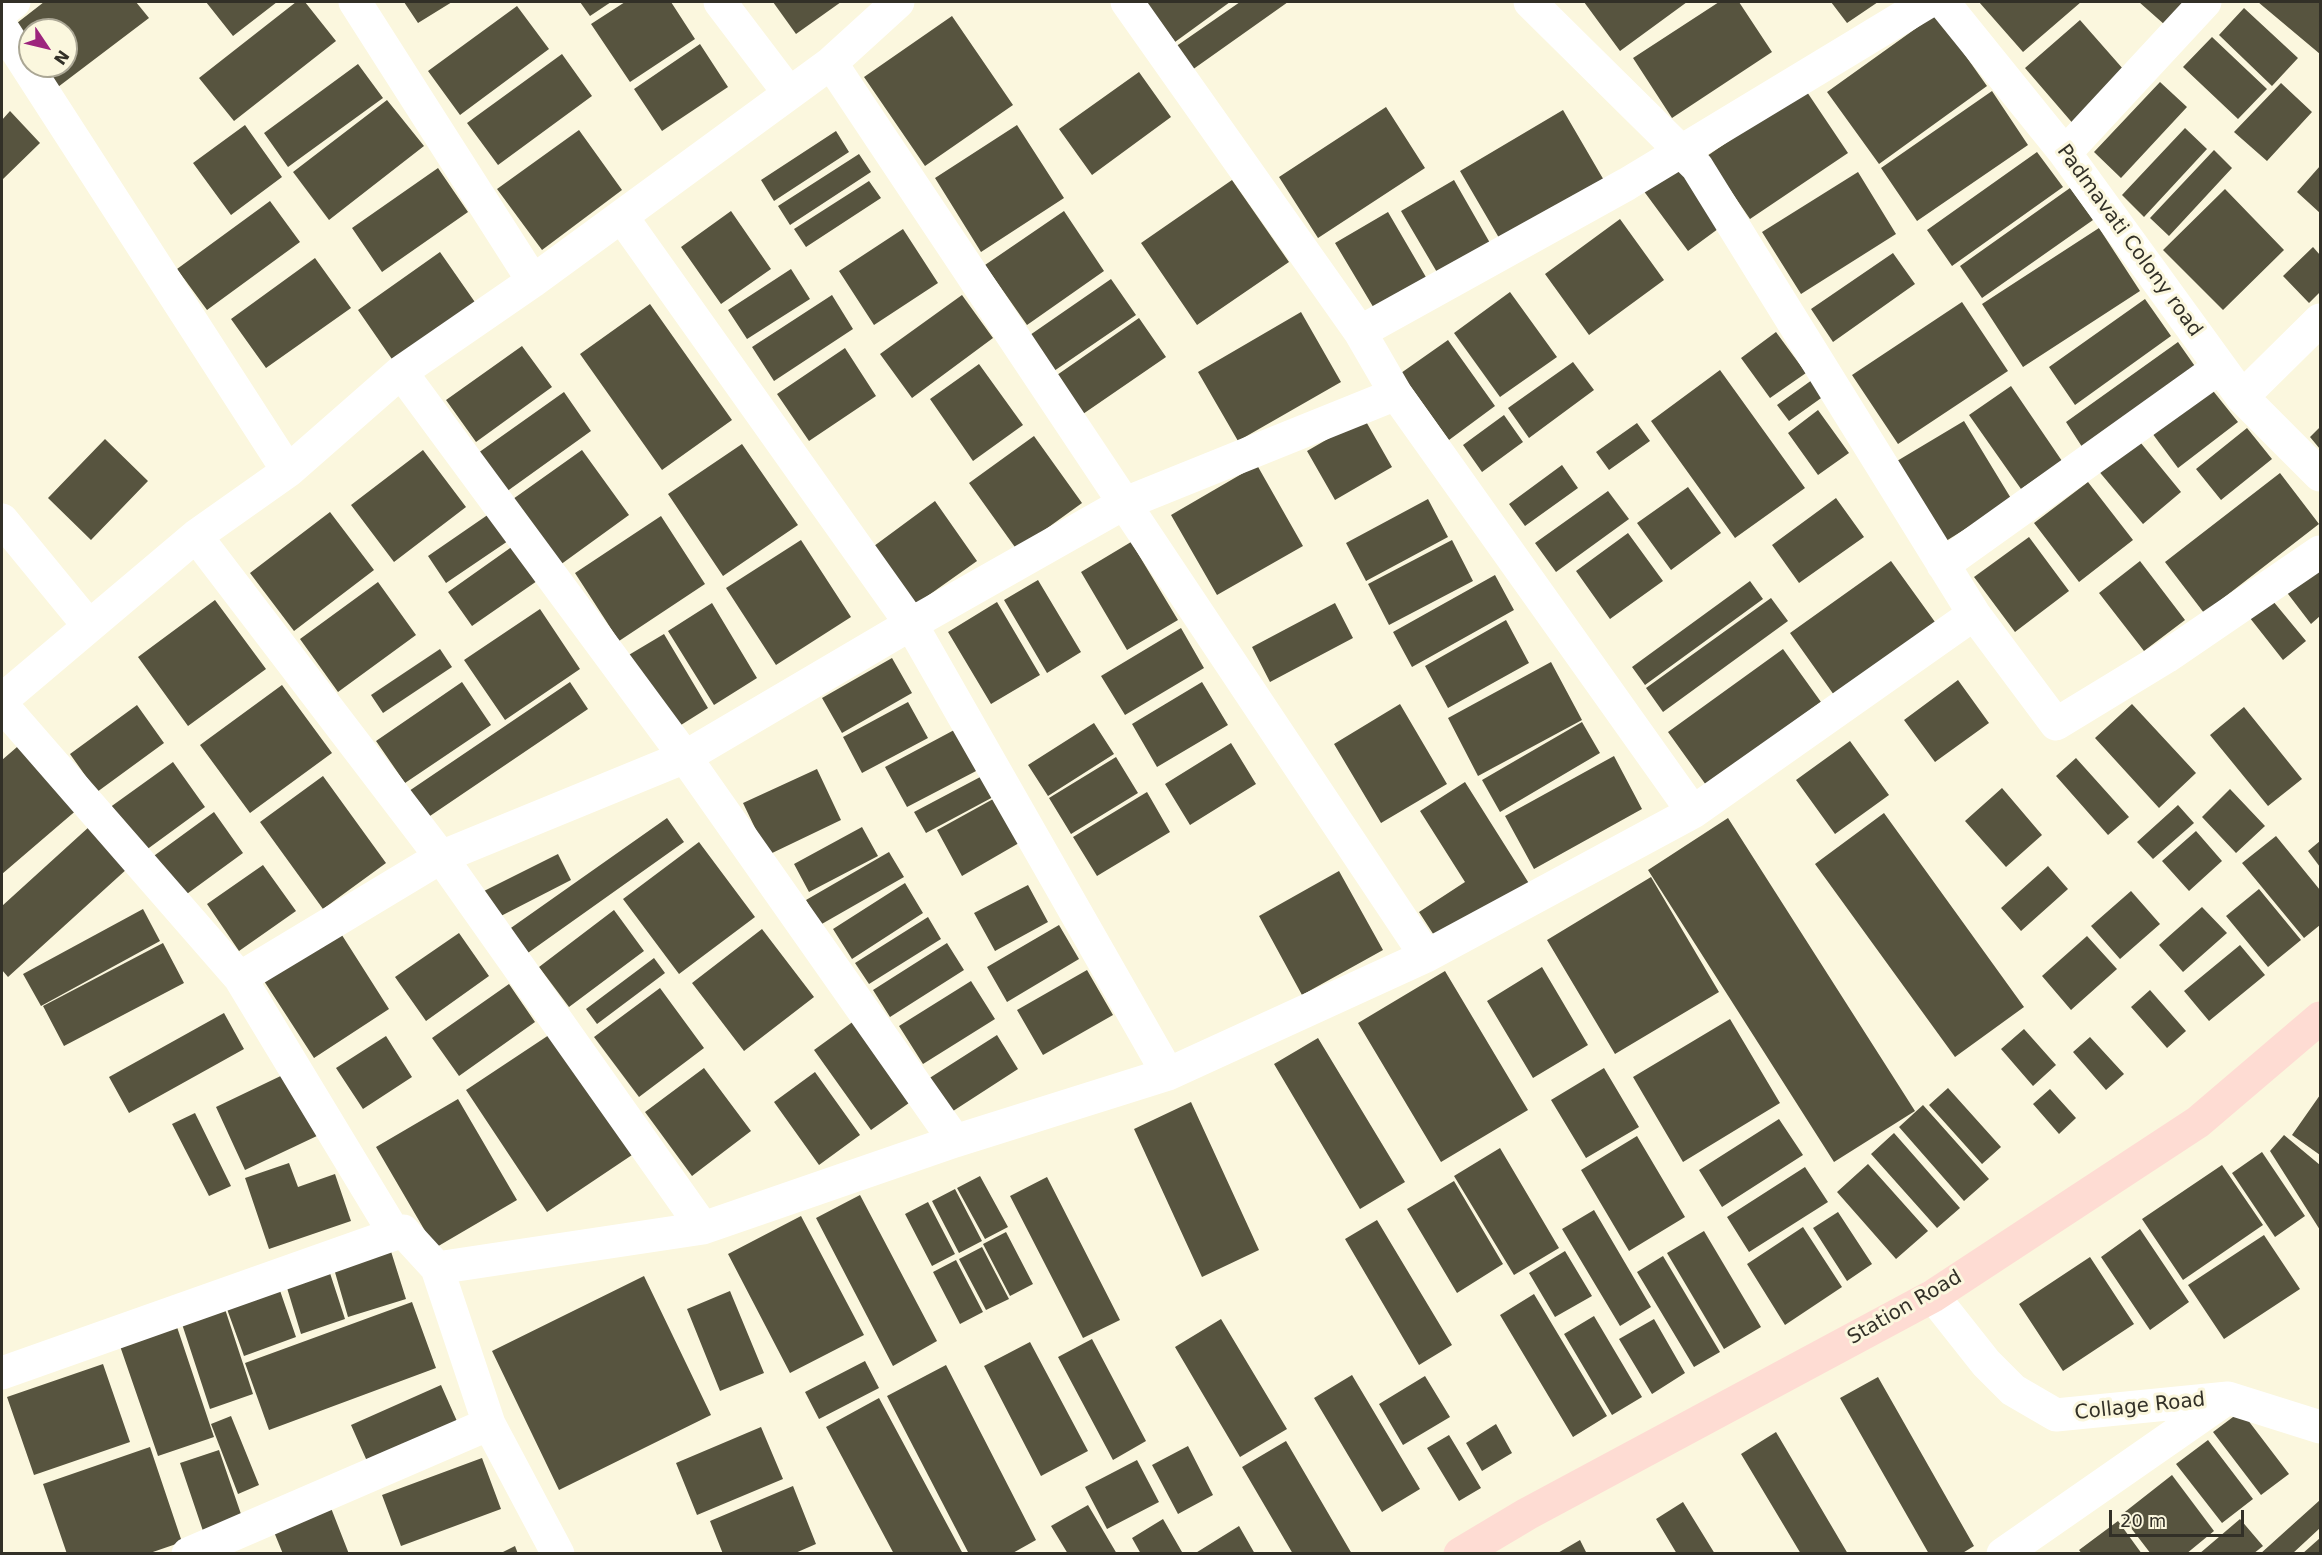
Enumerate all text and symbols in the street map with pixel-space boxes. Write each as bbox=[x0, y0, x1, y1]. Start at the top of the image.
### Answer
north arrow bbox=[18, 18, 78, 78]
text: N bbox=[50, 47, 73, 68]
street label: Padmavati Colony road bbox=[2051, 140, 2207, 342]
street label: Station Road bbox=[1844, 1266, 1966, 1350]
street label: Collage Road bbox=[2074, 1388, 2206, 1426]
scale bar bbox=[2112, 1498, 2247, 1536]
text: 20 m bbox=[2120, 1510, 2166, 1531]

